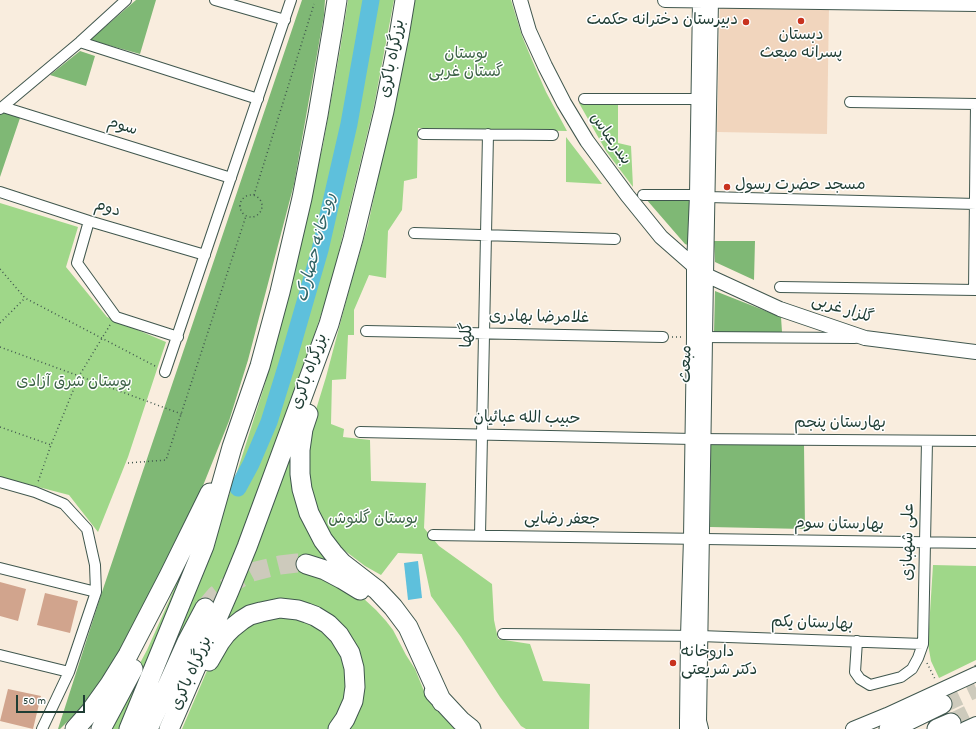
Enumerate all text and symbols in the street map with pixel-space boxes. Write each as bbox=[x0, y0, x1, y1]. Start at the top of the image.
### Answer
place label: دبیرستان دخترانه حکمت bbox=[587, 12, 738, 32]
marker: دبستان پسرانه مبعث bbox=[796, 16, 806, 26]
marker: دبیرستان دخترانه حکمت bbox=[741, 17, 751, 27]
street label: بزرگراه باکری bbox=[377, 18, 411, 100]
place label: دبستان پسرانه مبعث bbox=[760, 27, 842, 65]
park label: بوستان گستان غربی bbox=[429, 46, 503, 84]
street label: بندرعباس bbox=[584, 110, 634, 170]
street label: سوم bbox=[105, 114, 139, 142]
place label: مسجد حضرت رسول bbox=[735, 177, 865, 197]
marker: مسجد حضرت رسول bbox=[722, 182, 732, 192]
water label: رودخانه حصارک bbox=[294, 191, 342, 305]
street label: دوم bbox=[92, 197, 122, 223]
street label: گلزار غربی bbox=[809, 293, 875, 329]
street label: غلامرضا بهادری bbox=[489, 309, 589, 329]
street label: گلها bbox=[459, 322, 479, 348]
street label: بزرگراه باکری bbox=[288, 331, 334, 413]
street label: مبعث bbox=[678, 345, 698, 383]
park label: بوستان شرق آزادی bbox=[16, 374, 132, 394]
street label: حبیب الله عبائیان bbox=[473, 409, 581, 431]
street label: بهارستان پنجم bbox=[794, 415, 886, 435]
street label: علی شهبازی bbox=[900, 503, 920, 581]
park label: بوستان گلنوش bbox=[328, 511, 418, 531]
street label: جعفر رضایی bbox=[524, 511, 600, 531]
street label: بهارستان سوم bbox=[794, 516, 884, 536]
street label: بهارستان یکم bbox=[770, 614, 854, 636]
street label: بزرگراه باکری bbox=[168, 634, 218, 714]
place label: داروخانه دکتر شریعتی bbox=[681, 644, 757, 682]
marker: داروخانه دکتر شریعتی bbox=[668, 658, 678, 668]
scale bar bbox=[18, 687, 87, 713]
text: 50 m bbox=[23, 693, 46, 710]

